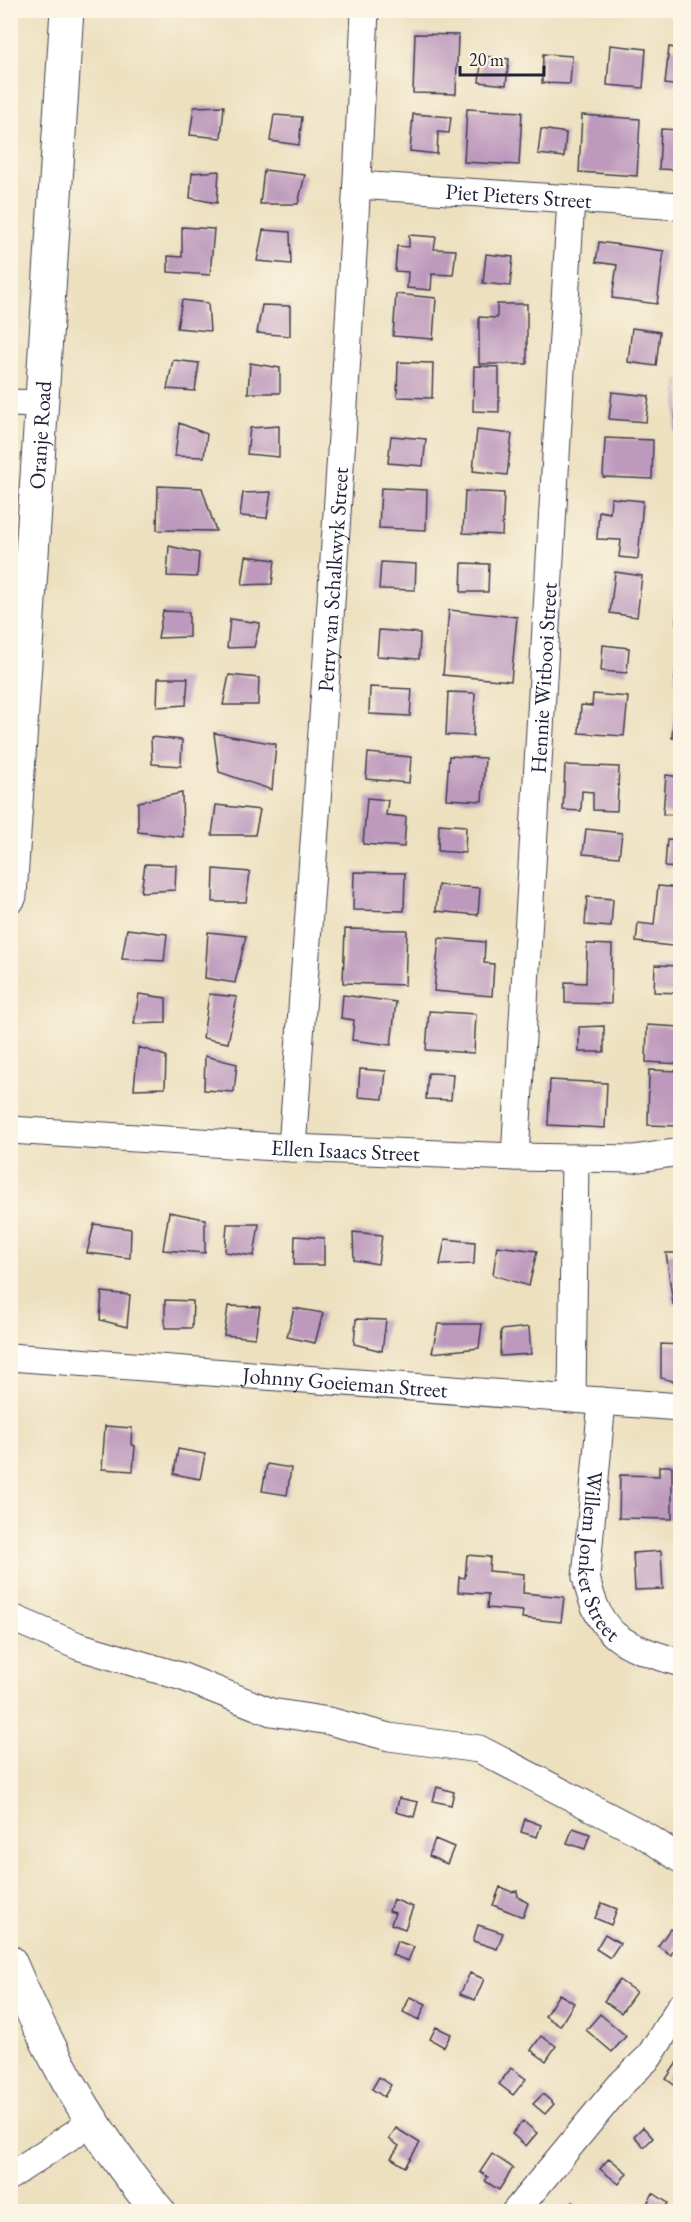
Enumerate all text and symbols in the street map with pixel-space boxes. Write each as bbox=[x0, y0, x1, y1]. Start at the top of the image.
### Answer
scale bar bbox=[460, 39, 544, 77]
text: 20 m bbox=[469, 48, 504, 71]
street label: Piet Pieters Street bbox=[445, 177, 593, 215]
street label: Oranje Road bbox=[22, 379, 58, 490]
street label: Perry van Schalkwyk Street bbox=[311, 466, 355, 693]
street label: Hennie Witbooi Street bbox=[523, 581, 564, 774]
street label: Ellen Isaacs Street bbox=[270, 1133, 420, 1168]
street label: Johnny Goeieman Street bbox=[239, 1360, 449, 1405]
street label: Willem Jonker Street bbox=[571, 1470, 626, 1648]

